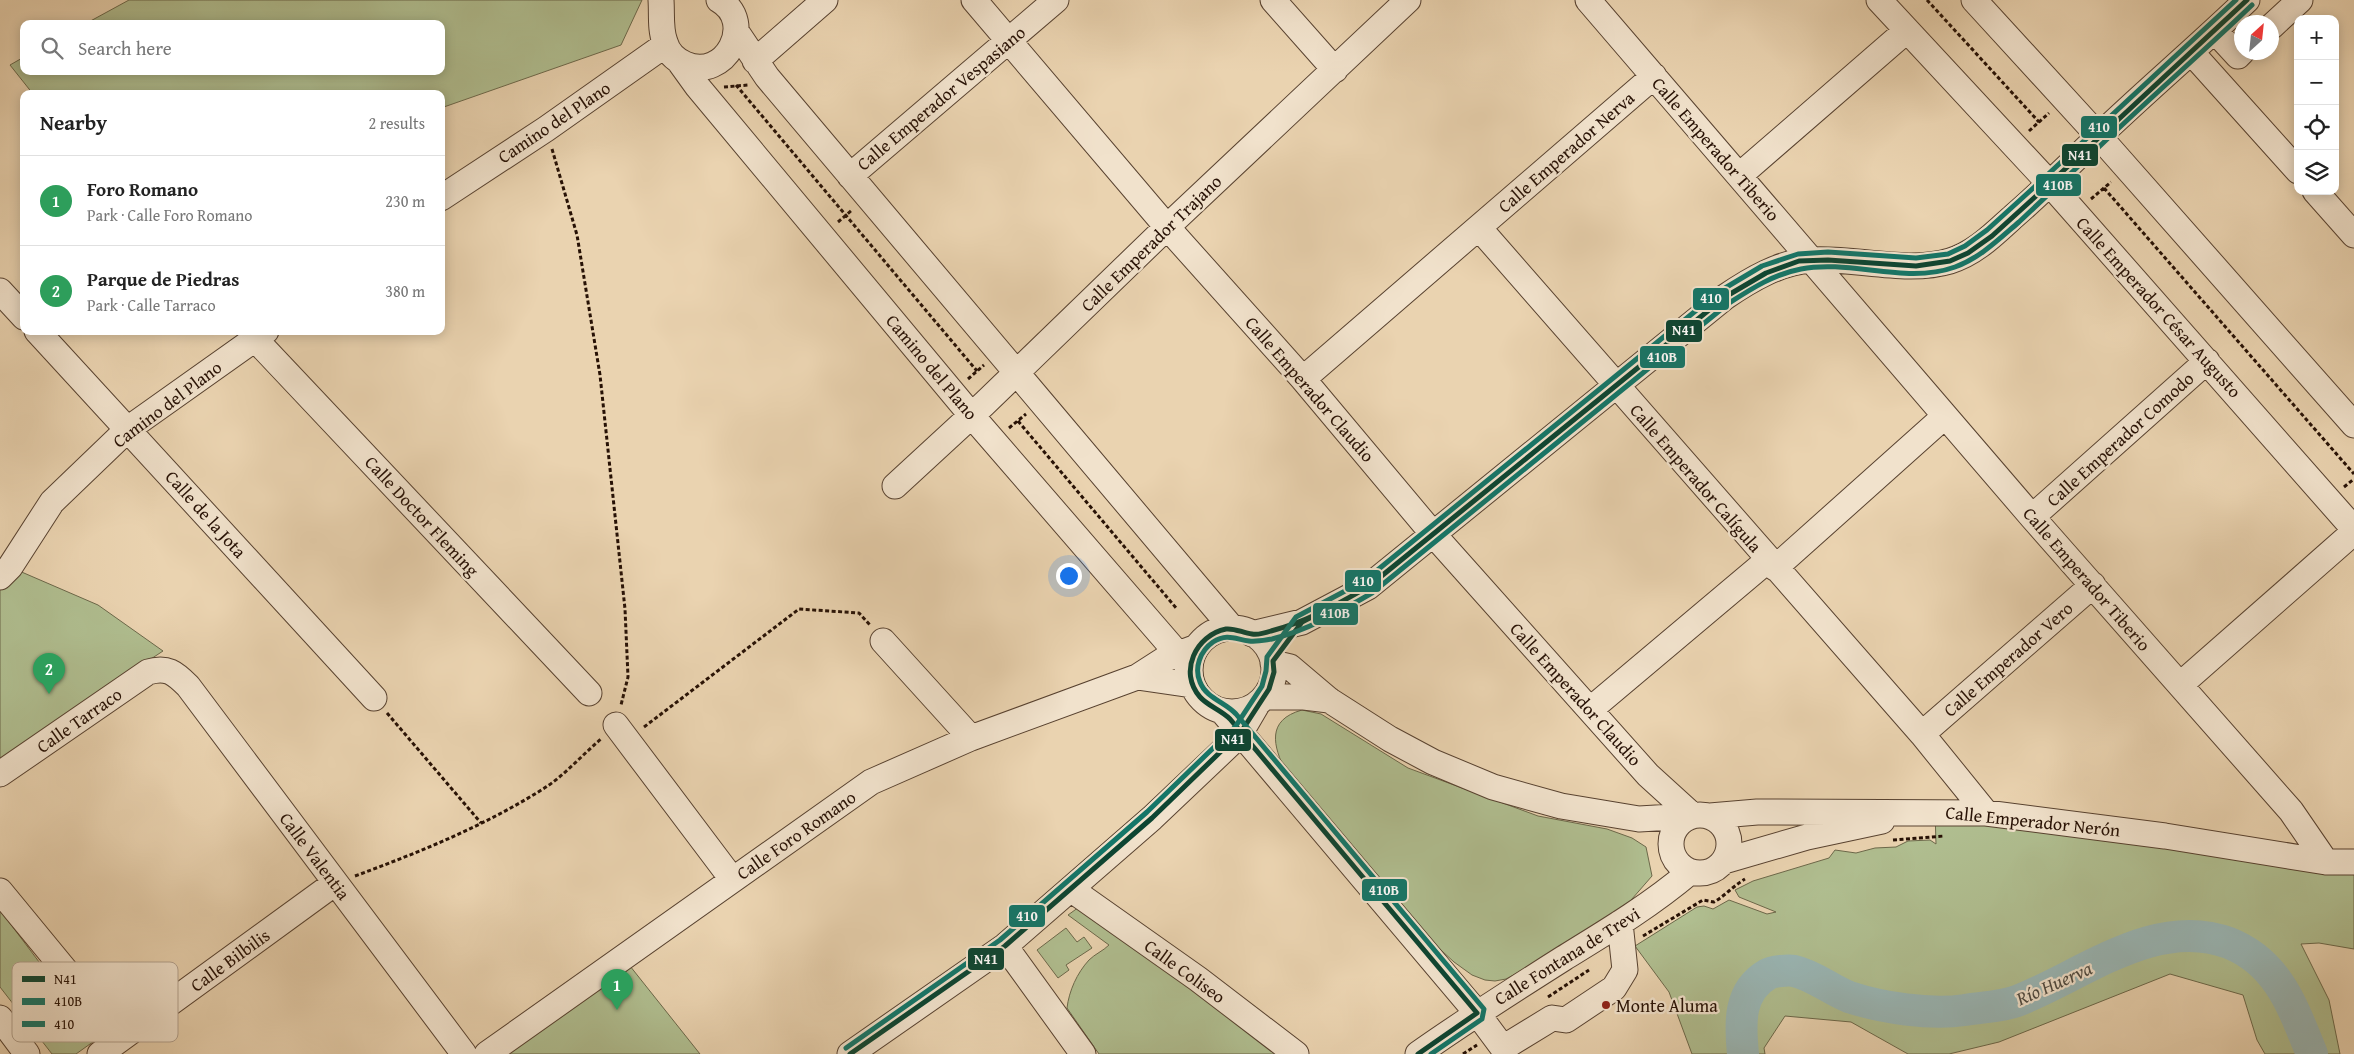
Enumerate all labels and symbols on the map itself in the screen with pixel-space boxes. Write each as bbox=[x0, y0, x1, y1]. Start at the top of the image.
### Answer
north arrow bbox=[2234, 15, 2279, 60]
street label: Calle Emperador Vespasiano bbox=[851, 19, 1031, 177]
street label: Calle Emperador Tiberio bbox=[1646, 71, 1786, 227]
street label: Camino del Plano bbox=[492, 74, 616, 170]
street label: Calle Emperador Nerva bbox=[1492, 85, 1641, 219]
line badge: 410 bbox=[2080, 115, 2118, 139]
text: 410 bbox=[2088, 117, 2110, 137]
line badge: N41 bbox=[2061, 143, 2099, 167]
text: N41 bbox=[2068, 145, 2092, 165]
street label: Calle Emperador Trajano bbox=[1074, 168, 1228, 318]
line badge: 410B bbox=[2035, 173, 2082, 197]
text: 410B bbox=[2043, 175, 2073, 195]
street label: Calle Emperador César Augusto bbox=[2070, 210, 2248, 404]
line badge: 410 bbox=[1692, 287, 1730, 311]
text: 410 bbox=[1700, 288, 1722, 308]
street label: Camino del Plano bbox=[880, 308, 984, 426]
street label: Calle Emperador Claudio bbox=[1239, 310, 1381, 468]
line badge: N41 bbox=[1665, 319, 1703, 343]
text: N41 bbox=[1672, 320, 1696, 340]
line badge: 410B bbox=[1639, 345, 1686, 369]
text: 410B bbox=[1647, 347, 1677, 367]
street label: Camino del Plano bbox=[107, 354, 227, 454]
street label: Calle Emperador Comodo bbox=[2040, 365, 2200, 513]
street label: Calle Emperador Calígula bbox=[1624, 398, 1769, 559]
street label: Calle Doctor Fleming bbox=[359, 449, 485, 583]
street label: Calle de la Jota bbox=[159, 464, 253, 564]
street label: Calle Emperador Tiberio bbox=[2017, 501, 2157, 657]
your location bbox=[1056, 563, 1082, 589]
line badge: 410 bbox=[1344, 569, 1382, 593]
text: 410 bbox=[1352, 571, 1374, 591]
street label: Calle Emperador Vero bbox=[1937, 595, 2079, 723]
line badge: 410B bbox=[1312, 602, 1359, 626]
text: 410B bbox=[1320, 603, 1350, 623]
street label: Calle Emperador Claudio bbox=[1504, 616, 1648, 772]
pin: 2 bbox=[33, 653, 65, 694]
street label: Calle Tarraco bbox=[31, 681, 127, 759]
line badge: N41 bbox=[1214, 728, 1252, 752]
text: N41 bbox=[1221, 729, 1245, 749]
street label: Calle Foro Romano bbox=[731, 784, 861, 886]
street label: Calle Emperador Nerón bbox=[1944, 798, 2122, 844]
street label: Calle Valentia bbox=[273, 807, 357, 906]
line badge: 410B bbox=[1361, 878, 1408, 902]
text: 410B bbox=[1369, 880, 1399, 900]
street label: Calle Fontana de Trevi bbox=[1489, 900, 1645, 1012]
line badge: 410 bbox=[1008, 904, 1046, 928]
text: 410 bbox=[1016, 906, 1038, 926]
street label: Calle Bilbilis bbox=[185, 922, 275, 998]
street label: Calle Coliseo bbox=[1139, 932, 1231, 1010]
line badge: N41 bbox=[967, 947, 1005, 971]
text: N41 bbox=[974, 949, 998, 969]
water label: Río Huerva bbox=[2011, 954, 2097, 1013]
legend bbox=[12, 962, 178, 1042]
text: N41 bbox=[54, 969, 77, 989]
pin: 1 bbox=[601, 969, 633, 1010]
text: 410B bbox=[54, 991, 82, 1011]
place label: Monte Aluma bbox=[1616, 992, 1718, 1019]
marker: Monte Aluma bbox=[1600, 999, 1612, 1011]
text: 410 bbox=[54, 1014, 74, 1034]

